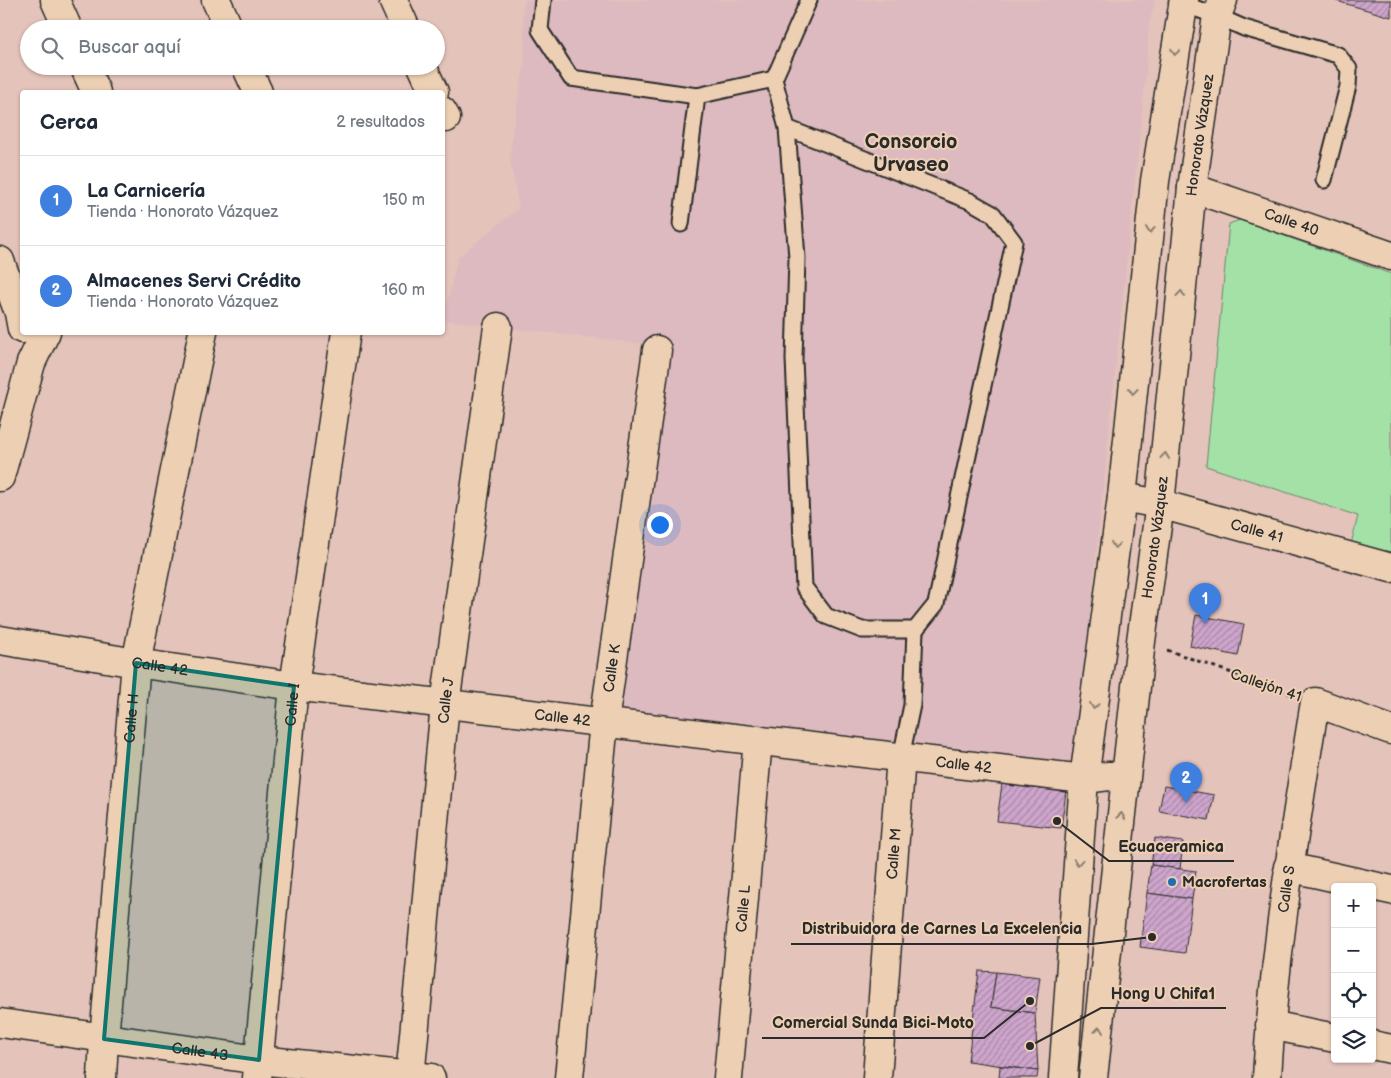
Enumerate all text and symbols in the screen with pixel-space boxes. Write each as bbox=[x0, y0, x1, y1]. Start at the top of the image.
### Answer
search box bbox=[20, 20, 445, 75]
icon: search bbox=[38, 34, 66, 62]
text: Buscar aquí bbox=[78, 36, 181, 59]
one-way arrow bbox=[1171, 48, 1181, 56]
street label: Honorato Vázquez bbox=[1182, 72, 1219, 197]
text: Cerca bbox=[40, 110, 98, 135]
text: 2 resultados bbox=[336, 113, 425, 132]
district label: Consorcio Urvaseo bbox=[865, 130, 957, 177]
text: La Carnicería bbox=[87, 180, 205, 203]
text: 1 bbox=[53, 191, 59, 210]
text: 150 m bbox=[383, 191, 425, 210]
text: Tienda · Honorato Vázquez bbox=[87, 203, 278, 222]
street label: Calle 40 bbox=[1261, 204, 1321, 241]
one-way arrow bbox=[1145, 226, 1156, 234]
text: Almacenes Servi Crédito bbox=[87, 270, 301, 293]
text: 2 bbox=[51, 281, 61, 300]
text: 160 m bbox=[382, 281, 425, 300]
one-way arrow bbox=[1176, 290, 1187, 298]
text: Tienda · Honorato Vázquez bbox=[87, 293, 278, 312]
one-way arrow bbox=[1128, 388, 1139, 396]
one-way arrow bbox=[1159, 451, 1170, 459]
street label: Honorato Vázquez bbox=[1138, 475, 1173, 600]
your location bbox=[647, 512, 673, 538]
street label: Calle 41 bbox=[1228, 515, 1285, 548]
one-way arrow bbox=[1111, 541, 1121, 549]
pin: 1 bbox=[1189, 583, 1221, 624]
street label: Calle K bbox=[599, 643, 625, 694]
street label: Calle 42 bbox=[130, 653, 189, 680]
street label: Callejón 41 bbox=[1228, 664, 1304, 707]
street label: Calle J bbox=[434, 676, 459, 725]
street label: Calle I bbox=[281, 681, 304, 727]
street label: Calle H bbox=[120, 693, 143, 744]
one-way arrow bbox=[1089, 703, 1100, 711]
street label: Calle 42 bbox=[533, 705, 592, 731]
street label: Calle 42 bbox=[934, 753, 993, 778]
pin: 2 bbox=[1170, 762, 1202, 803]
one-way arrow bbox=[1115, 811, 1126, 819]
street label: Calle M bbox=[883, 827, 906, 880]
callout: Ecuaceramica bbox=[1109, 830, 1234, 861]
text: Ecuaceramica bbox=[1118, 838, 1224, 857]
one-way arrow bbox=[1073, 859, 1084, 867]
street label: Calle S bbox=[1274, 864, 1299, 914]
place label: Macrofertas bbox=[1182, 873, 1267, 892]
marker: Macrofertas bbox=[1166, 876, 1178, 888]
map controls bbox=[1331, 883, 1376, 1063]
button: + bbox=[1331, 883, 1376, 928]
street label: Calle L bbox=[732, 884, 755, 933]
callout: Distribuidora de Carnes La Excelencia bbox=[791, 913, 1092, 944]
text: Distribuidora de Carnes La Excelencia bbox=[802, 920, 1082, 939]
button: − bbox=[1331, 928, 1376, 973]
button: locate bbox=[1331, 973, 1376, 1018]
callout: Hong U Chifa1 bbox=[1101, 977, 1226, 1008]
text: Hong U Chifa1 bbox=[1111, 985, 1215, 1004]
callout: Comercial Sunda Bici-Moto bbox=[762, 1007, 984, 1038]
text: Comercial Sunda Bici-Moto bbox=[772, 1014, 974, 1033]
button: layers bbox=[1331, 1018, 1376, 1063]
one-way arrow bbox=[1093, 1025, 1104, 1033]
street label: Calle 43 bbox=[170, 1039, 230, 1066]

